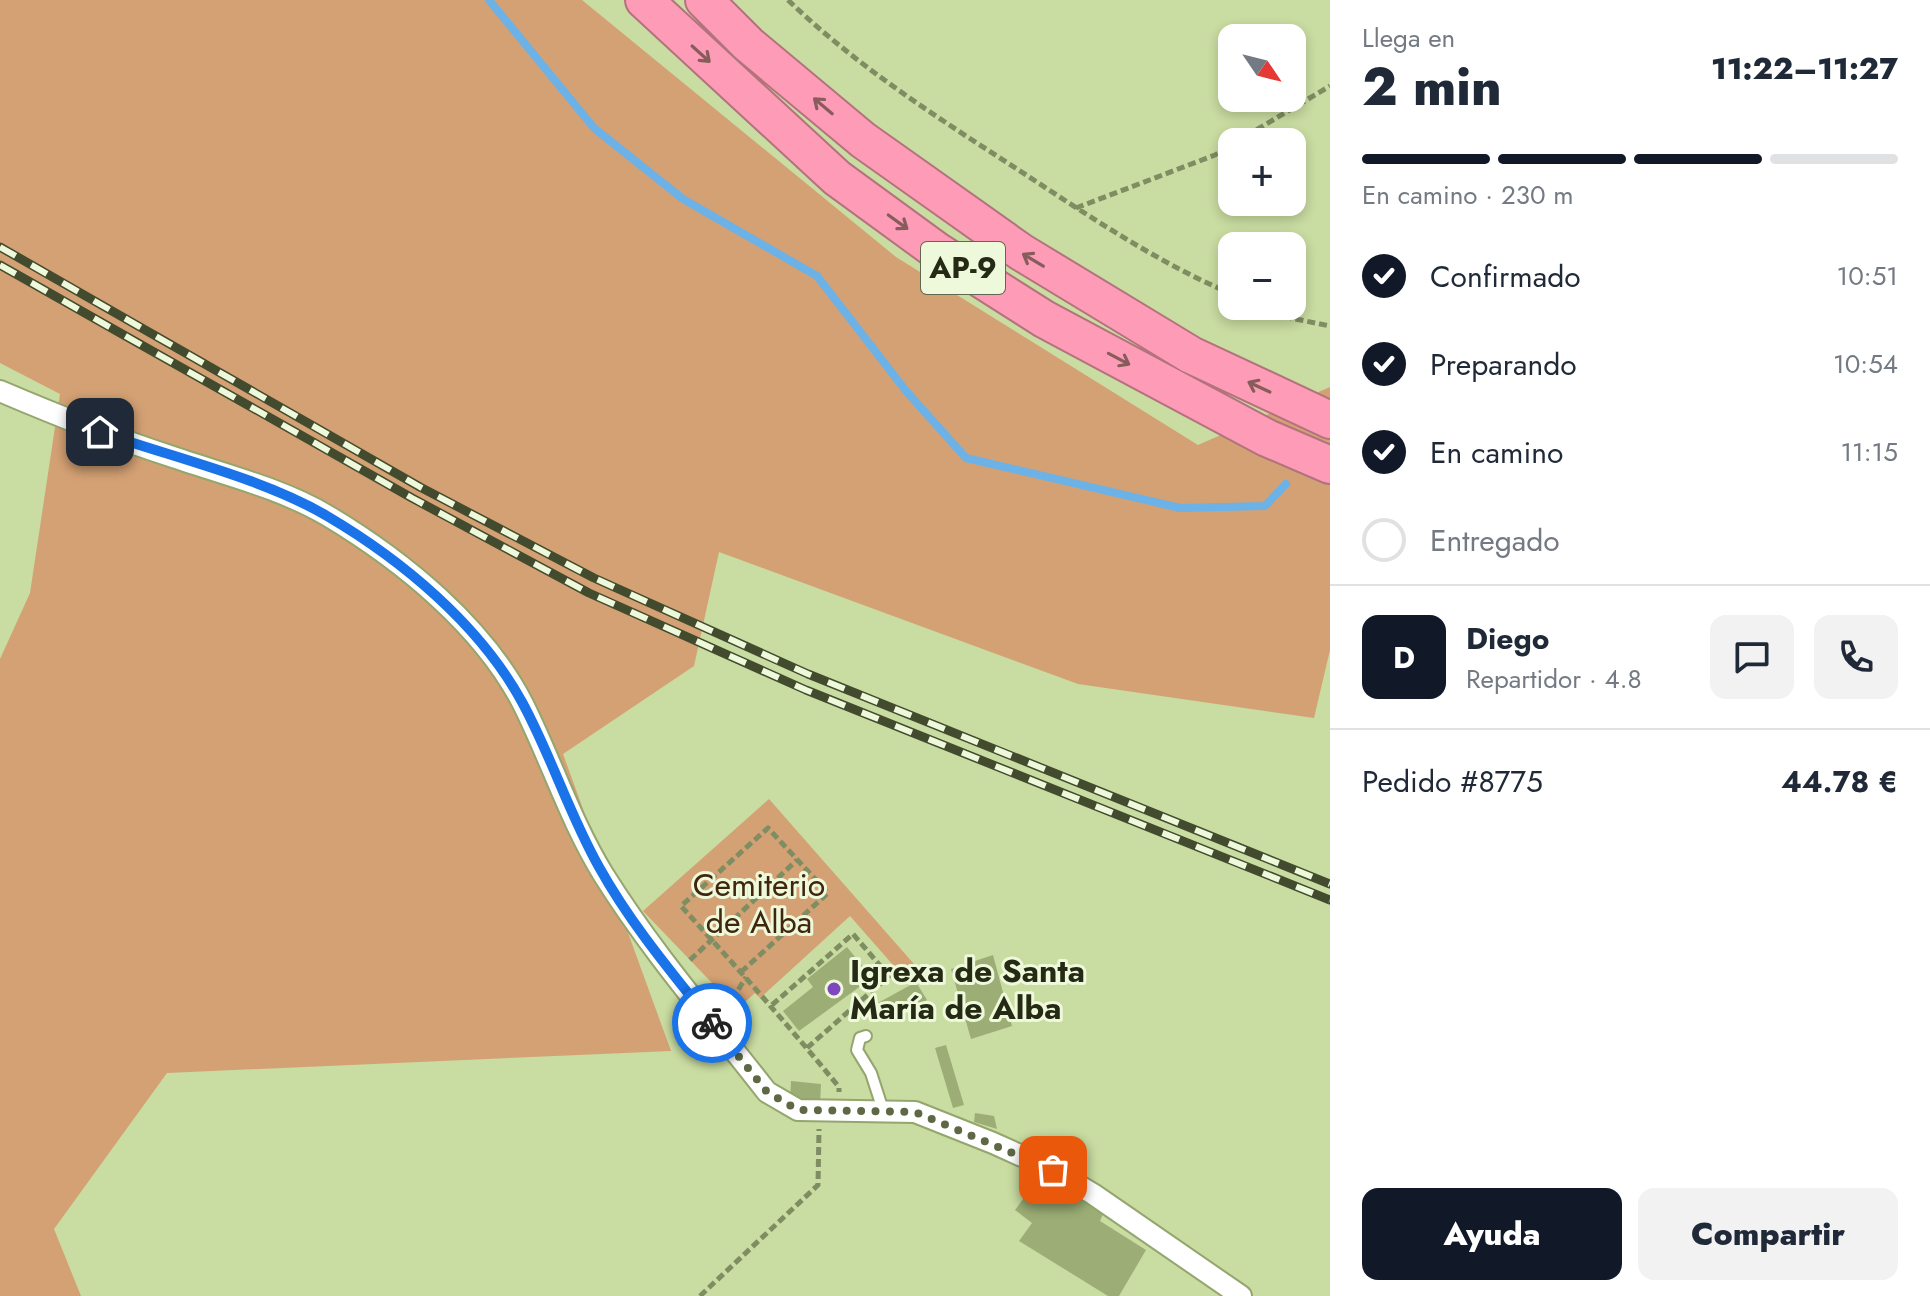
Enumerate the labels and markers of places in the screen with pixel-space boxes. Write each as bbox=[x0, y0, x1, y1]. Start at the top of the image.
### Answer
pin bbox=[66, 398, 134, 466]
place label: Igrexa de Santa María de Alba bbox=[850, 948, 1085, 1031]
marker: Igrexa de Santa María de Alba bbox=[825, 980, 843, 998]
pin bbox=[1019, 1136, 1087, 1204]

